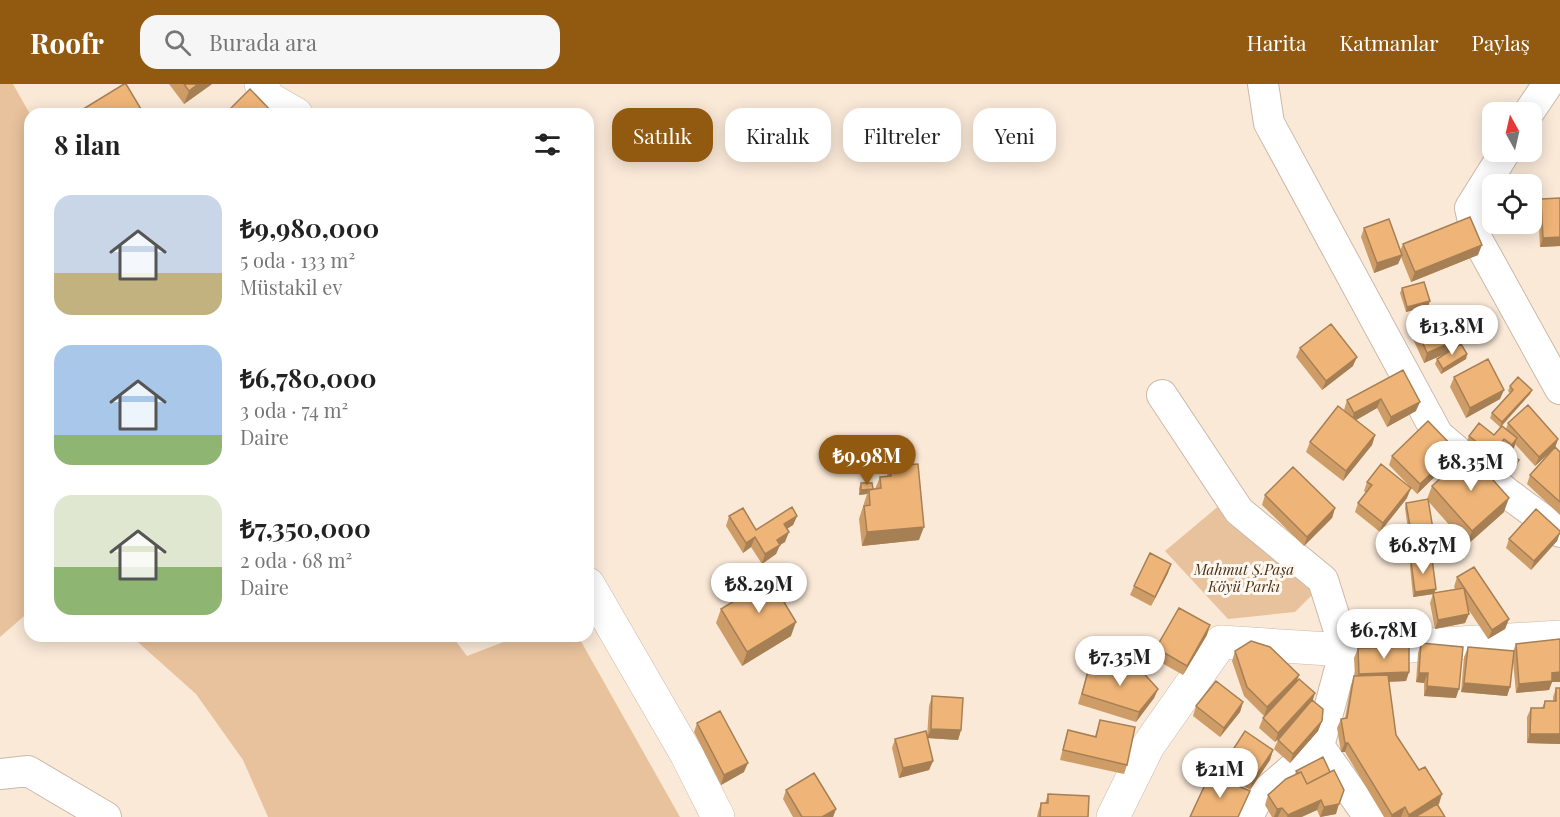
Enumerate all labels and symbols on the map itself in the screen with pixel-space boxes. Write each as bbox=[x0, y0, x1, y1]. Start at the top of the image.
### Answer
north arrow bbox=[1482, 102, 1542, 162]
pin: ₺13.8M bbox=[1403, 305, 1501, 356]
pin: ₺9.98M bbox=[818, 435, 916, 486]
pin: ₺8.35M bbox=[1422, 441, 1520, 492]
pin: ₺6.87M bbox=[1374, 524, 1472, 575]
park label: Mahmut Ş.Paşa Köyü Parkı bbox=[1193, 559, 1294, 596]
pin: ₺8.29M bbox=[710, 563, 808, 614]
pin: ₺6.78M bbox=[1335, 609, 1433, 660]
pin: ₺7.35M bbox=[1071, 636, 1169, 687]
pin: ₺21M bbox=[1184, 748, 1256, 799]

